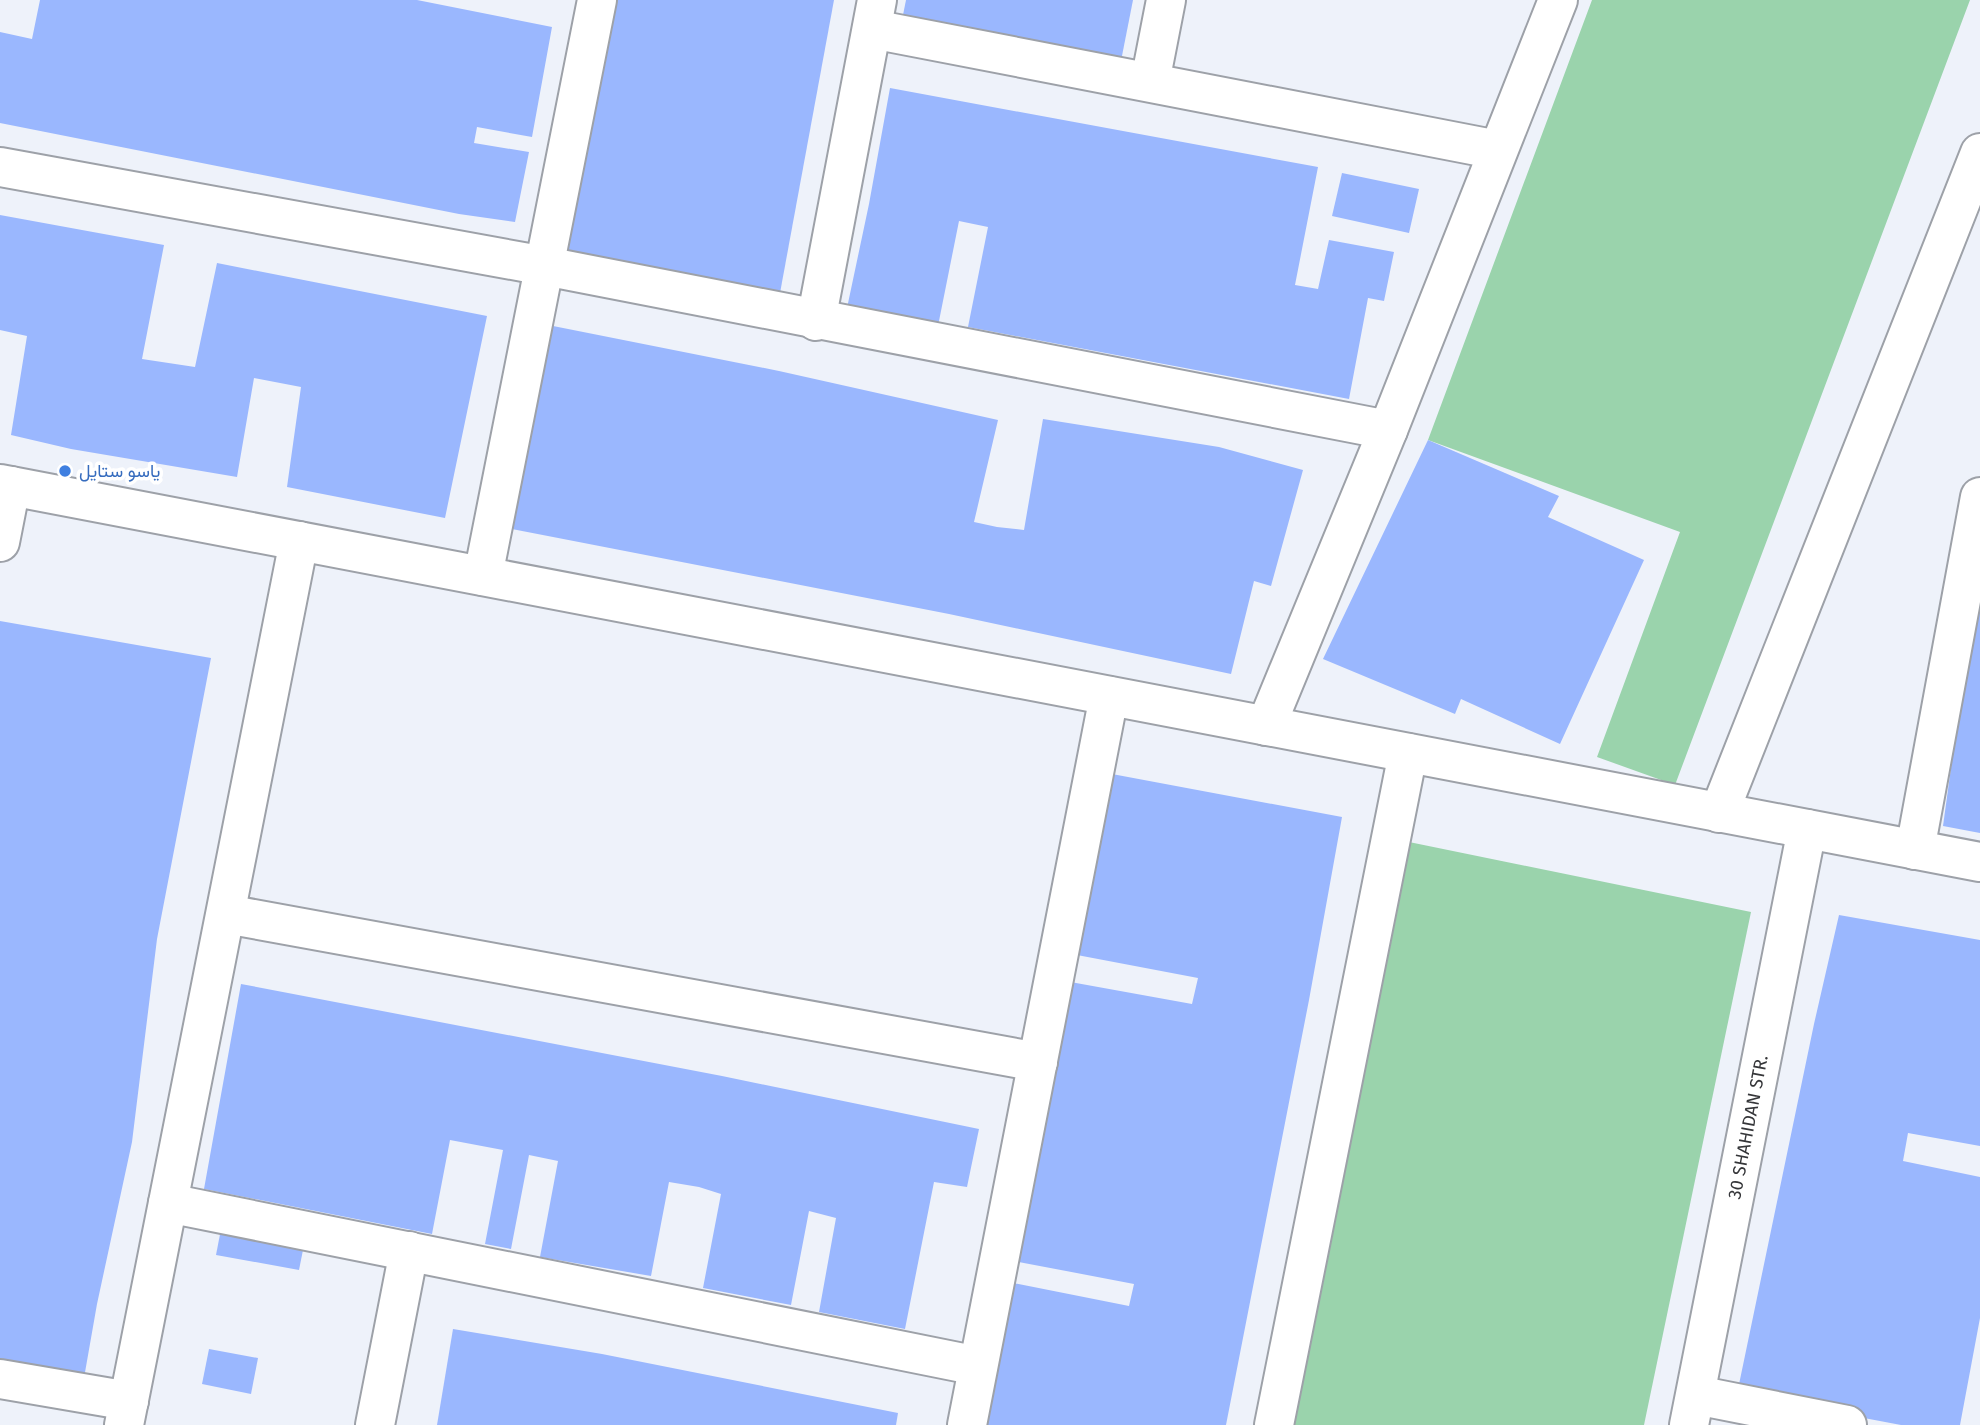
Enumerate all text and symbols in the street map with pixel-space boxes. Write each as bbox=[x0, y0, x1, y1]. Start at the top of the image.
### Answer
place label: ياسو ستايل bbox=[79, 460, 160, 482]
marker: ياسو ستايل bbox=[57, 463, 73, 479]
street label: 30 SHAHIDAN STR. bbox=[1723, 1053, 1773, 1201]

